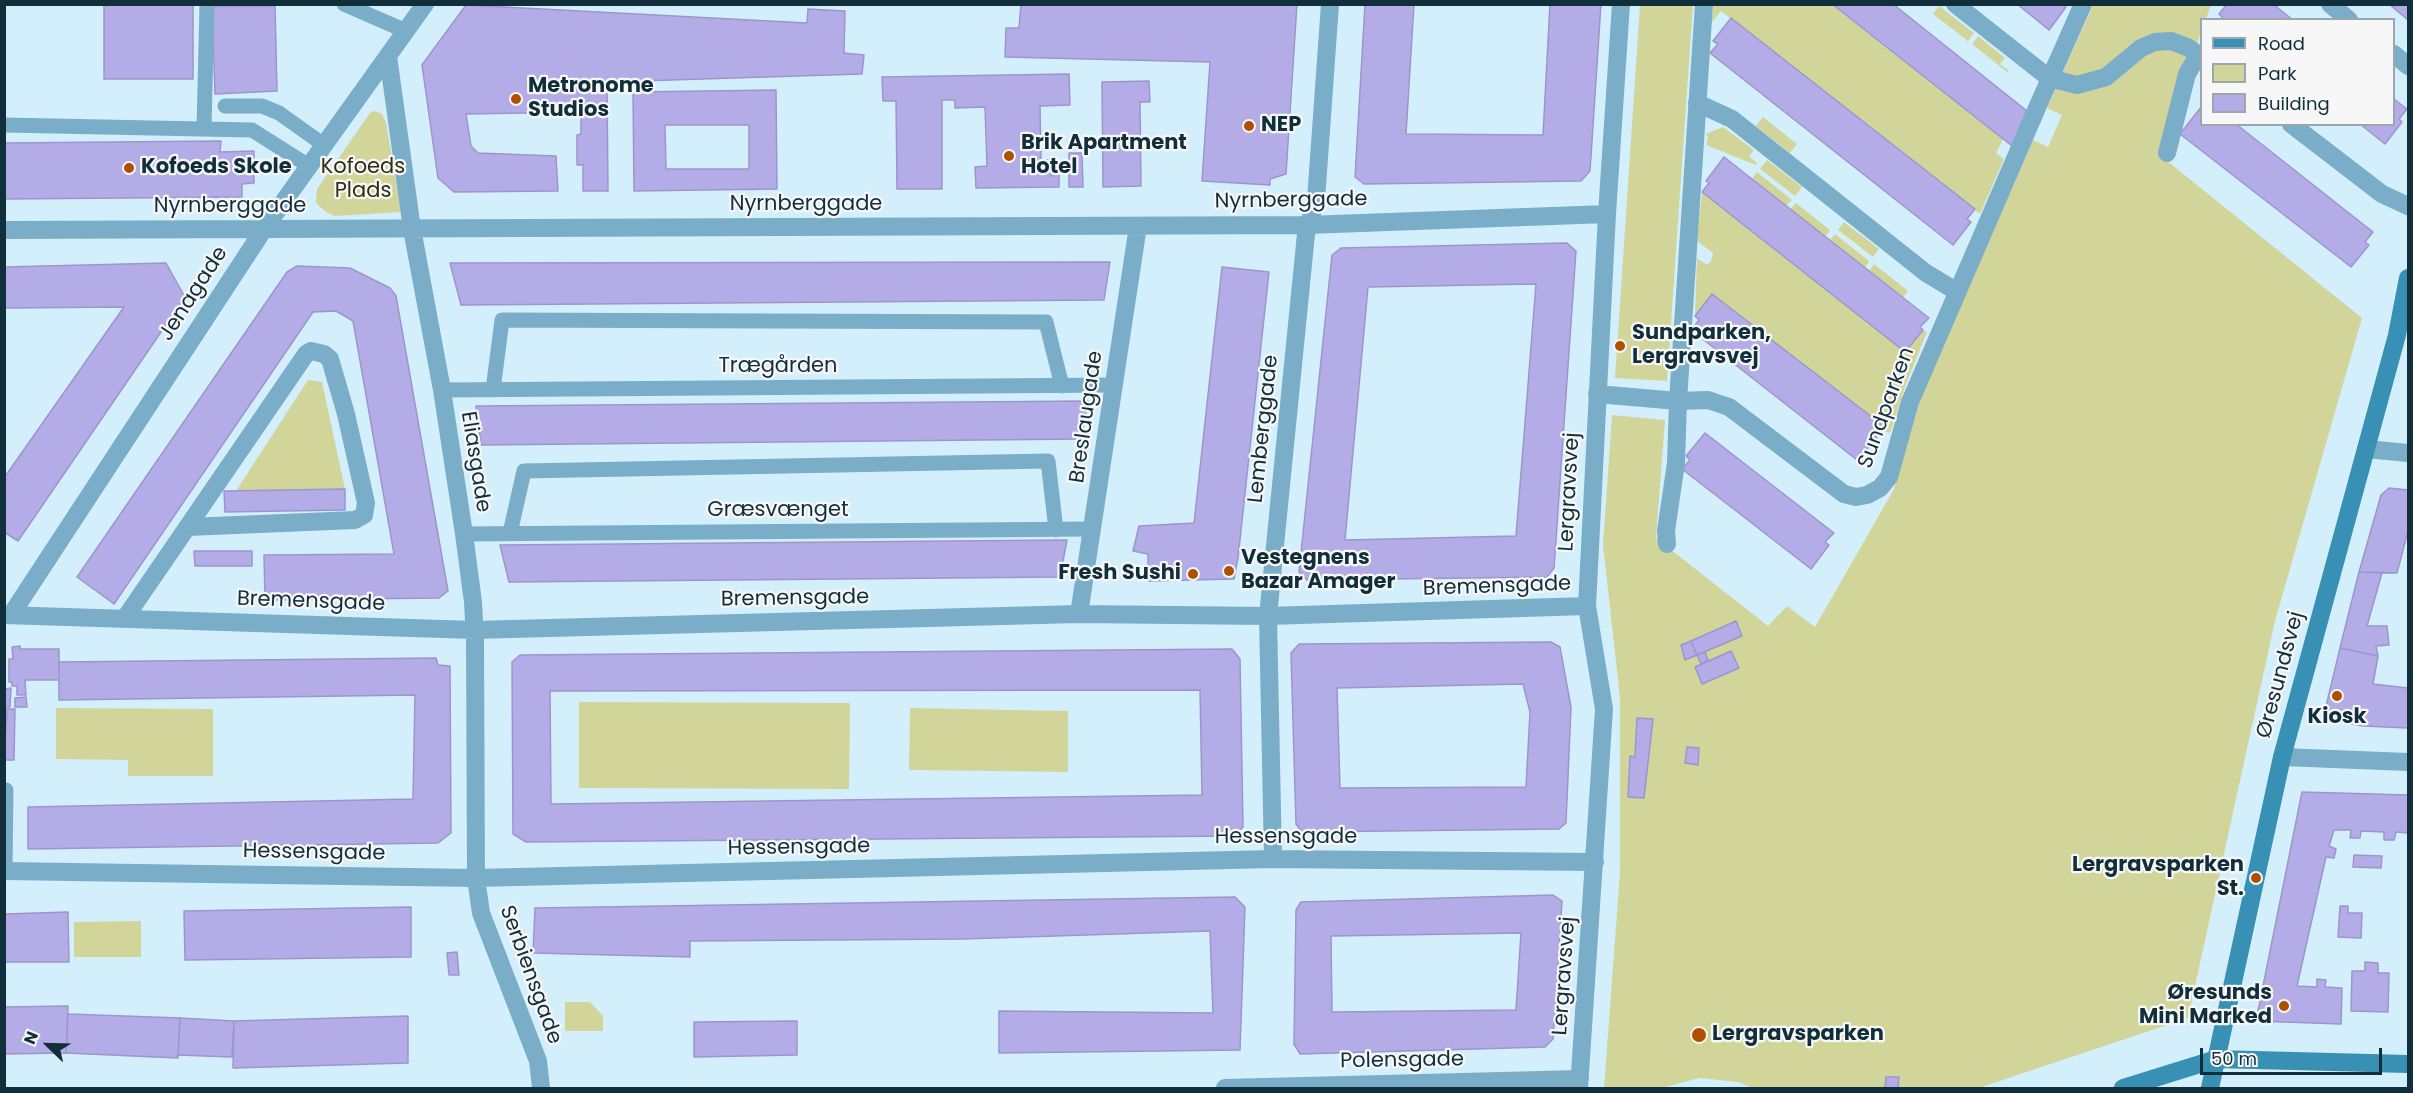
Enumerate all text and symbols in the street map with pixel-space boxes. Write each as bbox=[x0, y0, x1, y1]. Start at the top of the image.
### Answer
legend bbox=[2200, 18, 2395, 126]
text: Road bbox=[2258, 31, 2305, 56]
text: Park bbox=[2258, 61, 2297, 86]
place label: Metronome Studios bbox=[528, 74, 654, 124]
text: Building bbox=[2258, 91, 2330, 116]
marker: Metronome Studios bbox=[509, 92, 523, 106]
place label: NEP bbox=[1261, 113, 1301, 139]
marker: NEP bbox=[1242, 119, 1256, 133]
place label: Brik Apartment Hotel bbox=[1021, 131, 1187, 181]
marker: Brik Apartment Hotel bbox=[1002, 149, 1016, 163]
place label: Kofoeds Skole bbox=[141, 155, 292, 181]
park label: Kofoeds Plads bbox=[321, 155, 405, 205]
marker: Kofoeds Skole bbox=[122, 161, 136, 175]
street label: Nyrnberggade bbox=[1214, 187, 1368, 215]
street label: Nyrnberggade bbox=[730, 192, 882, 218]
street label: Nyrnberggade bbox=[154, 194, 306, 220]
street label: Jenagade bbox=[154, 242, 234, 346]
place label: Sundparken, Lergravsvej bbox=[1632, 321, 1771, 371]
marker: Sundparken, Lergravsvej bbox=[1613, 339, 1627, 353]
street label: Sundparken bbox=[1853, 344, 1921, 472]
street label: Breslaugade bbox=[1065, 349, 1109, 485]
street label: Trægården bbox=[718, 354, 838, 380]
street label: Lemberggade bbox=[1244, 354, 1284, 504]
street label: Eliasgade bbox=[455, 410, 495, 514]
street label: Lergravsvej bbox=[1554, 432, 1586, 552]
street label: Græsvænget bbox=[707, 498, 849, 524]
place label: Vestegnens Bazar Amager bbox=[1241, 546, 1395, 596]
place label: Fresh Sushi bbox=[1058, 561, 1181, 587]
marker: Vestegnens Bazar Amager bbox=[1222, 564, 1236, 578]
marker: Fresh Sushi bbox=[1186, 567, 1200, 581]
street label: Bremensgade bbox=[1422, 572, 1572, 602]
street label: Bremensgade bbox=[721, 585, 869, 613]
street label: Bremensgade bbox=[236, 587, 386, 617]
street label: Øresundsvej bbox=[2252, 609, 2310, 741]
marker: Kiosk bbox=[2330, 689, 2344, 703]
place label: Kiosk bbox=[2308, 705, 2366, 731]
street label: Hessensgade bbox=[1215, 825, 1357, 851]
street label: Hessensgade bbox=[728, 834, 870, 862]
street label: Hessensgade bbox=[243, 839, 385, 867]
place label: Lergravsparken St. bbox=[2072, 853, 2244, 903]
marker: Lergravsparken St. bbox=[2249, 871, 2263, 885]
street label: Serbiensgade bbox=[493, 902, 567, 1048]
street label: Lergravsvej bbox=[1548, 916, 1582, 1036]
place label: Øresunds Mini Marked bbox=[2139, 981, 2272, 1031]
marker: Øresunds Mini Marked bbox=[2277, 999, 2291, 1013]
north arrow bbox=[18, 1015, 78, 1075]
place label: Lergravsparken bbox=[1712, 1022, 1884, 1048]
marker: Lergravsparken bbox=[1690, 1026, 1708, 1044]
text: N bbox=[18, 1028, 44, 1048]
scale bar bbox=[2203, 1036, 2384, 1074]
text: 50 m bbox=[2211, 1046, 2257, 1071]
street label: Polensgade bbox=[1340, 1047, 1464, 1075]

